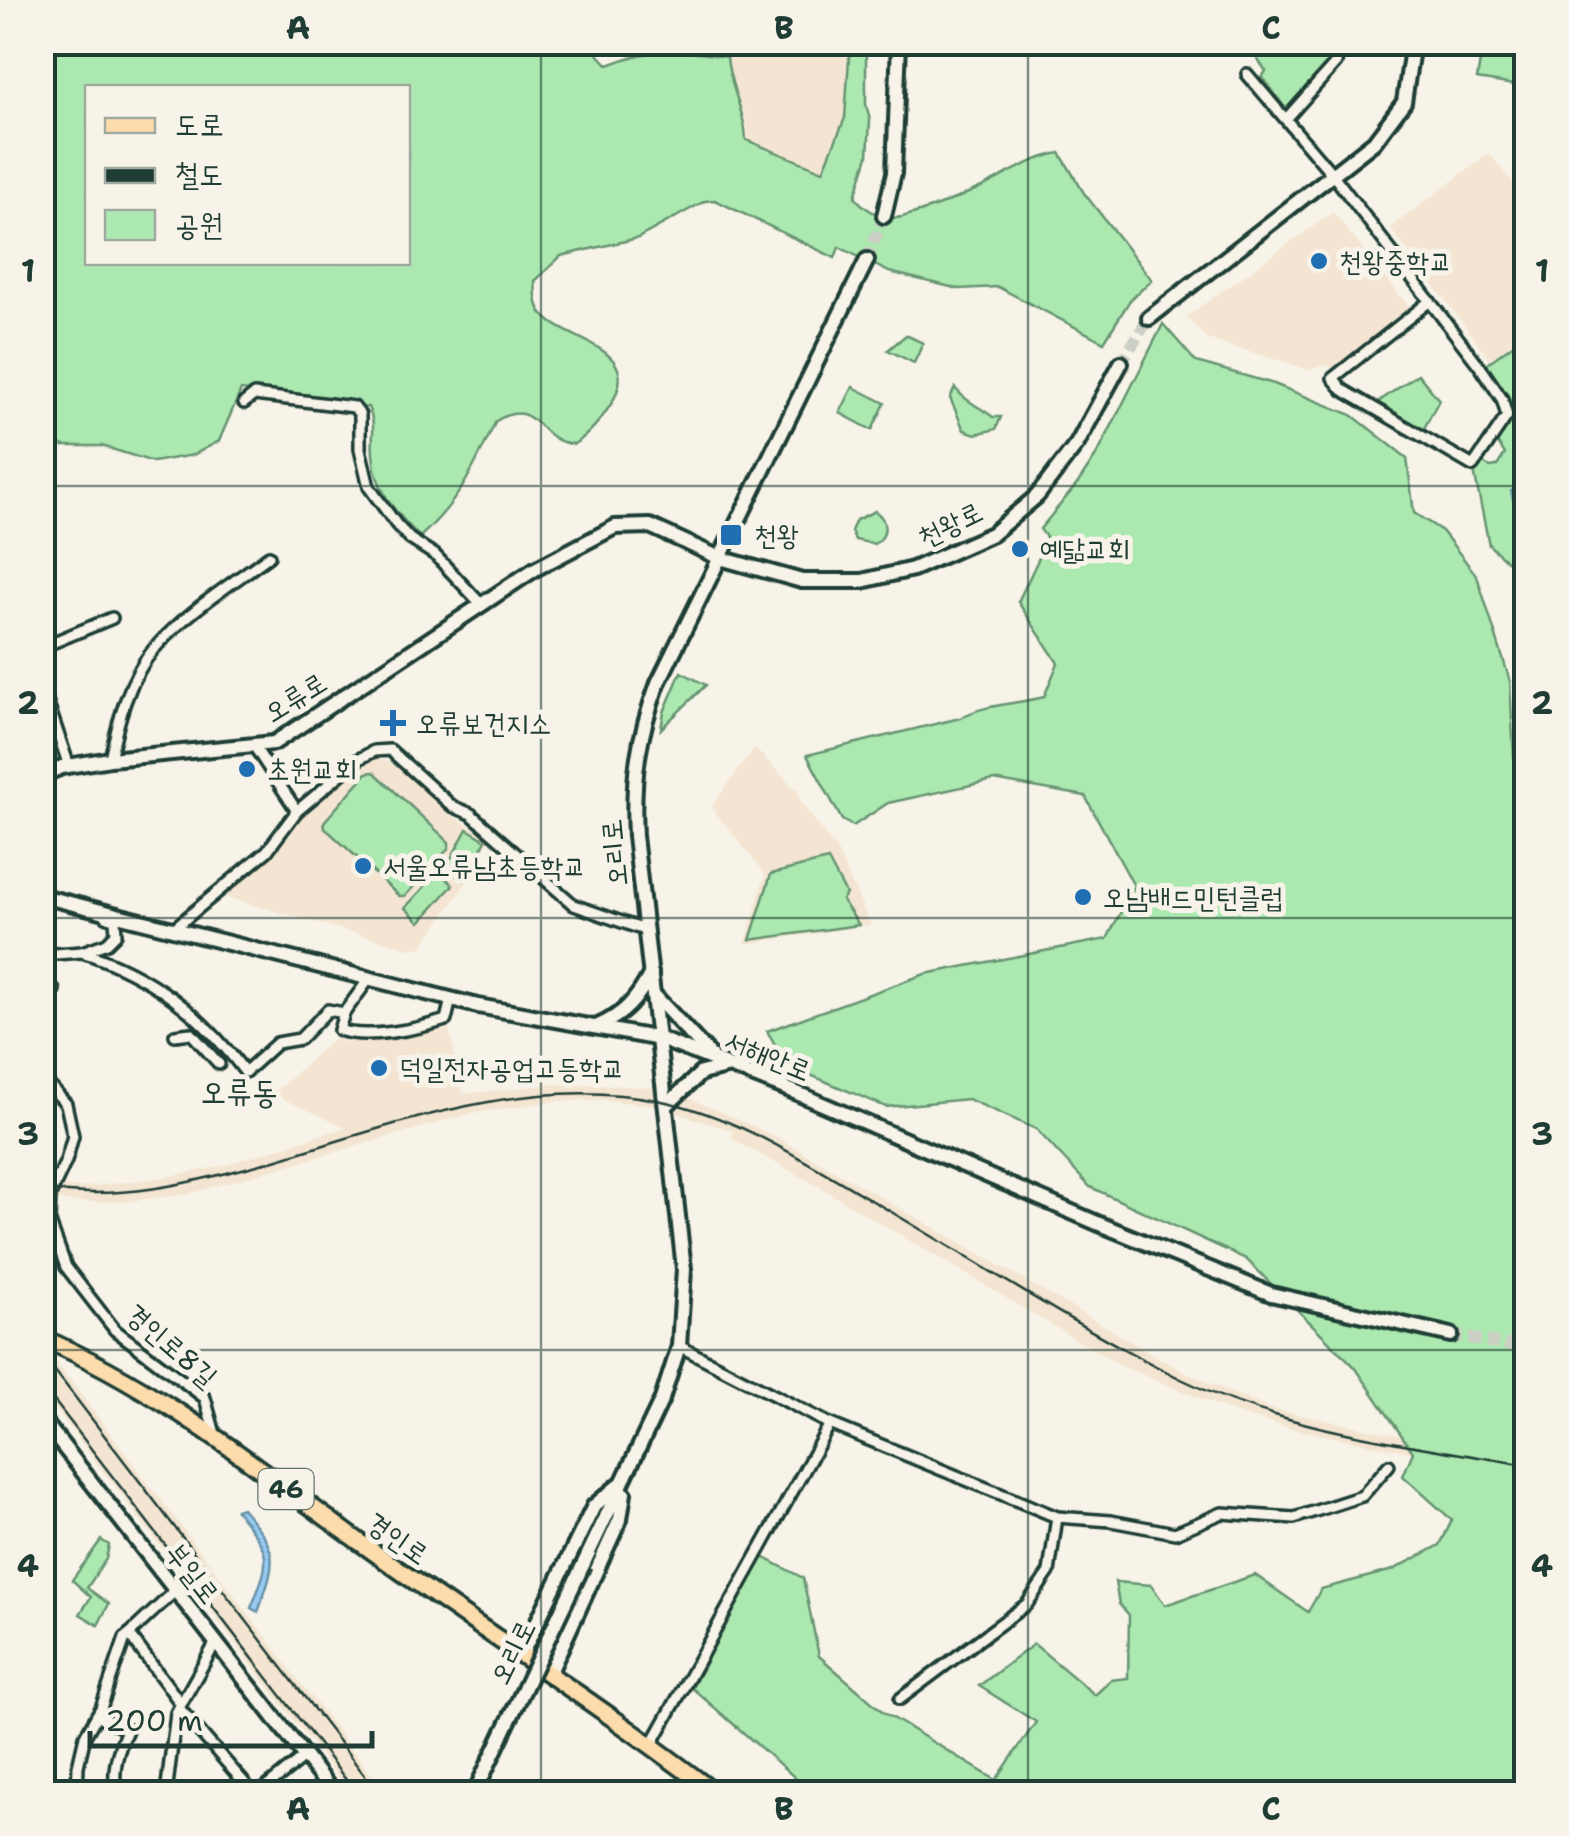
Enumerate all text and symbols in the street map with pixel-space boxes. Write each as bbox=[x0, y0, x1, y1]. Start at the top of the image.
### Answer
text: A bbox=[286, 6, 310, 49]
text: B bbox=[774, 6, 794, 49]
text: C bbox=[1261, 6, 1281, 49]
legend bbox=[85, 85, 410, 265]
text: 도로 bbox=[175, 104, 223, 145]
text: 철도 bbox=[175, 154, 223, 195]
text: 공원 bbox=[175, 204, 223, 245]
place label: 천왕중학교 bbox=[1339, 242, 1452, 280]
text: 1 bbox=[21, 249, 35, 292]
text: 1 bbox=[1535, 249, 1549, 292]
marker: 천왕중학교 bbox=[1308, 250, 1330, 272]
street label: 천왕로 bbox=[911, 492, 989, 556]
place label: 천왕 bbox=[754, 516, 799, 554]
marker: 천왕 bbox=[718, 522, 744, 548]
place label: 예닮교회 bbox=[1040, 530, 1130, 568]
marker: 예닮교회 bbox=[1009, 538, 1031, 560]
street label: 오류로 bbox=[256, 663, 334, 731]
text: 2 bbox=[17, 681, 39, 724]
text: 2 bbox=[1531, 681, 1553, 724]
place label: 오류보건지소 bbox=[416, 704, 551, 742]
marker: 오류보건지소 bbox=[380, 710, 406, 736]
place label: 초원교회 bbox=[267, 750, 357, 788]
marker: 초원교회 bbox=[236, 758, 258, 780]
street label: 오리로 bbox=[592, 817, 636, 889]
place label: 서울오류남초등학교 bbox=[383, 847, 586, 885]
marker: 서울오류남초등학교 bbox=[352, 855, 374, 877]
place label: 오남배드민턴클럽 bbox=[1103, 878, 1283, 916]
marker: 오남배드민턴클럽 bbox=[1072, 886, 1094, 908]
street label: 서해안로 bbox=[719, 1021, 817, 1089]
place label: 덕일전자공업고등학교 bbox=[399, 1049, 624, 1087]
marker: 덕일전자공업고등학교 bbox=[368, 1057, 390, 1079]
district label: 오류동 bbox=[200, 1070, 278, 1113]
text: 3 bbox=[17, 1112, 39, 1155]
text: 3 bbox=[1531, 1112, 1553, 1155]
street label: 경인로8길 bbox=[118, 1295, 226, 1395]
road number: 46 bbox=[258, 1469, 314, 1509]
street label: 경인로 bbox=[359, 1503, 437, 1573]
street label: 부일로 bbox=[157, 1535, 229, 1611]
text: 4 bbox=[17, 1544, 39, 1587]
text: 4 bbox=[1531, 1544, 1553, 1587]
street label: 오리로 bbox=[480, 1613, 544, 1691]
scale bar bbox=[90, 1686, 372, 1748]
text: 200 m bbox=[105, 1700, 203, 1741]
text: A bbox=[286, 1787, 310, 1830]
text: B bbox=[774, 1787, 794, 1830]
text: C bbox=[1261, 1787, 1281, 1830]

